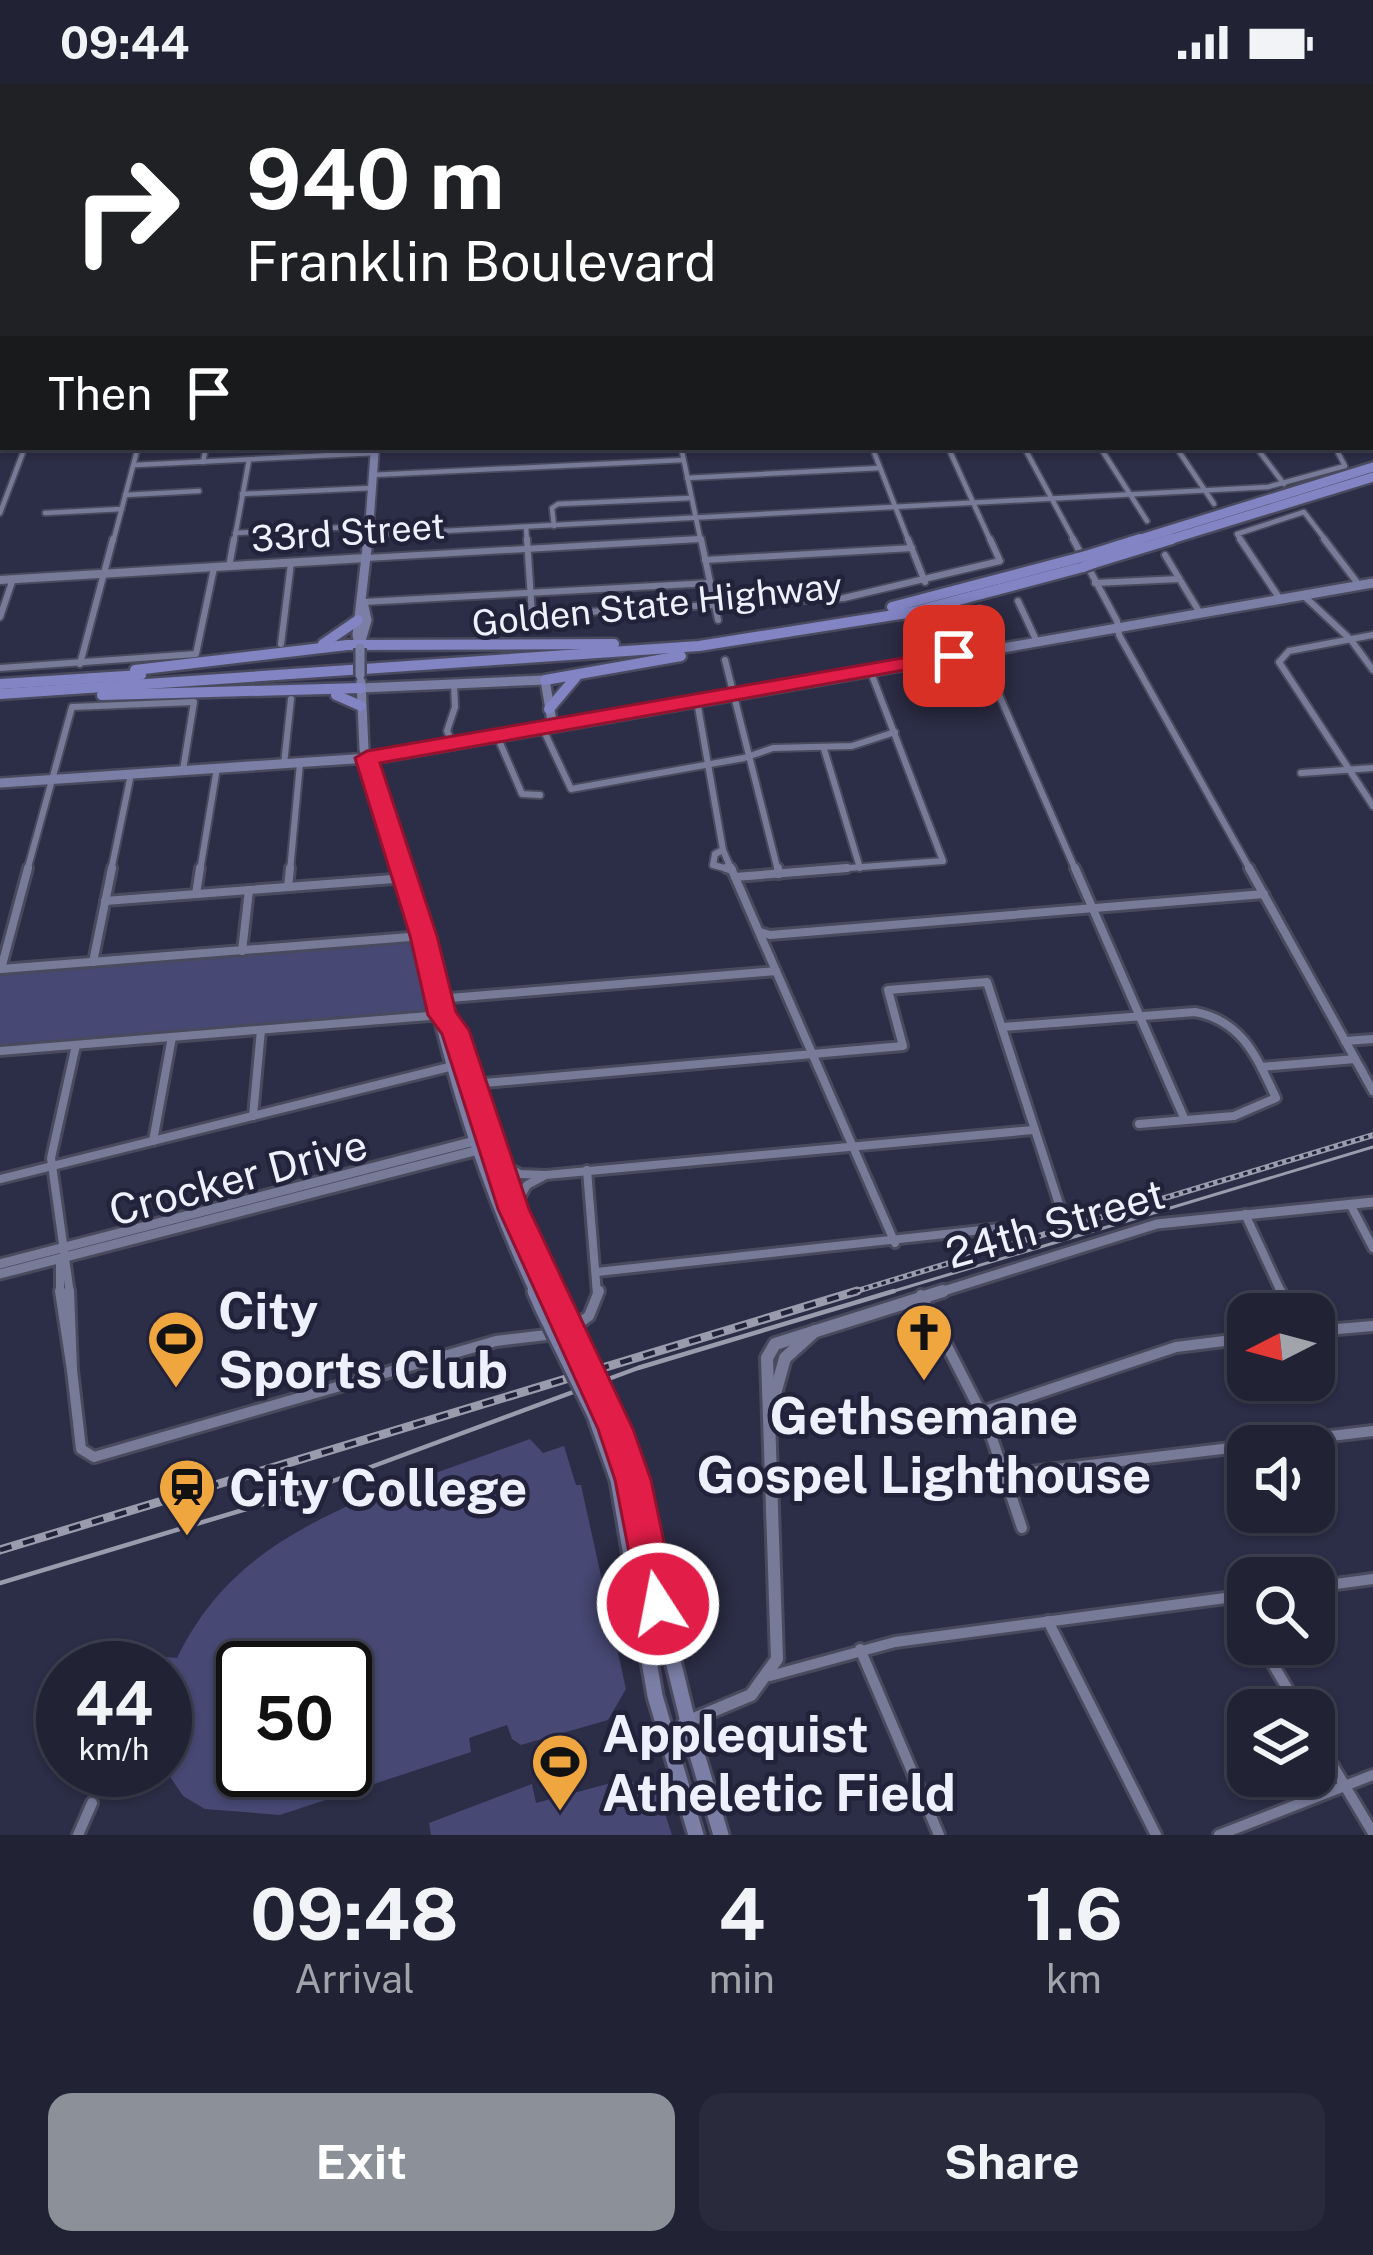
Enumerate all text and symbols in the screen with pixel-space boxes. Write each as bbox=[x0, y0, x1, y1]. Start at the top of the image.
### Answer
text: 09:44 bbox=[60, 16, 190, 69]
text: 940 m bbox=[246, 129, 504, 228]
icon: right bbox=[48, 132, 204, 288]
text: Franklin Boulevard bbox=[246, 230, 717, 293]
icon: arrive bbox=[176, 360, 242, 426]
text: Then bbox=[48, 367, 152, 420]
street label: 33rd Street bbox=[250, 504, 446, 560]
street label: Golden State Highway bbox=[470, 564, 844, 644]
pin bbox=[903, 605, 1005, 707]
icon: arrive bbox=[921, 623, 987, 689]
street label: Crocker Drive bbox=[104, 1119, 372, 1235]
street label: 24th Street bbox=[940, 1168, 1170, 1278]
place label: City Sports Club bbox=[218, 1281, 508, 1399]
north arrow bbox=[1227, 1293, 1335, 1401]
map controls bbox=[1227, 1293, 1335, 1797]
church icon: Gethsemane Gospel Lighthouse bbox=[893, 1301, 955, 1383]
sports icon: City Sports Club bbox=[145, 1308, 207, 1390]
place label: Gethsemane Gospel Lighthouse bbox=[697, 1386, 1152, 1504]
button: sound bbox=[1227, 1425, 1335, 1533]
station icon: City College bbox=[156, 1456, 218, 1538]
place label: City College bbox=[229, 1458, 528, 1517]
position arrow bbox=[595, 1541, 721, 1667]
button: search bbox=[1227, 1557, 1335, 1665]
speed limit sign: 50 bbox=[216, 1641, 372, 1797]
text: 44 bbox=[75, 1668, 153, 1739]
button: layers bbox=[1227, 1689, 1335, 1797]
place label: Applequist Atheletic Field bbox=[602, 1704, 956, 1822]
text: km/h bbox=[79, 1731, 149, 1767]
sports icon: Applequist Atheletic Field bbox=[529, 1731, 591, 1813]
text: 09:48 bbox=[250, 1872, 459, 1956]
text: 4 bbox=[718, 1872, 765, 1956]
text: 1.6 bbox=[1025, 1872, 1123, 1956]
text: Arrival bbox=[294, 1956, 415, 2002]
text: min bbox=[709, 1956, 775, 2002]
text: km bbox=[1046, 1956, 1102, 2002]
button: Exit bbox=[48, 2093, 675, 2231]
button: Share bbox=[699, 2093, 1325, 2231]

